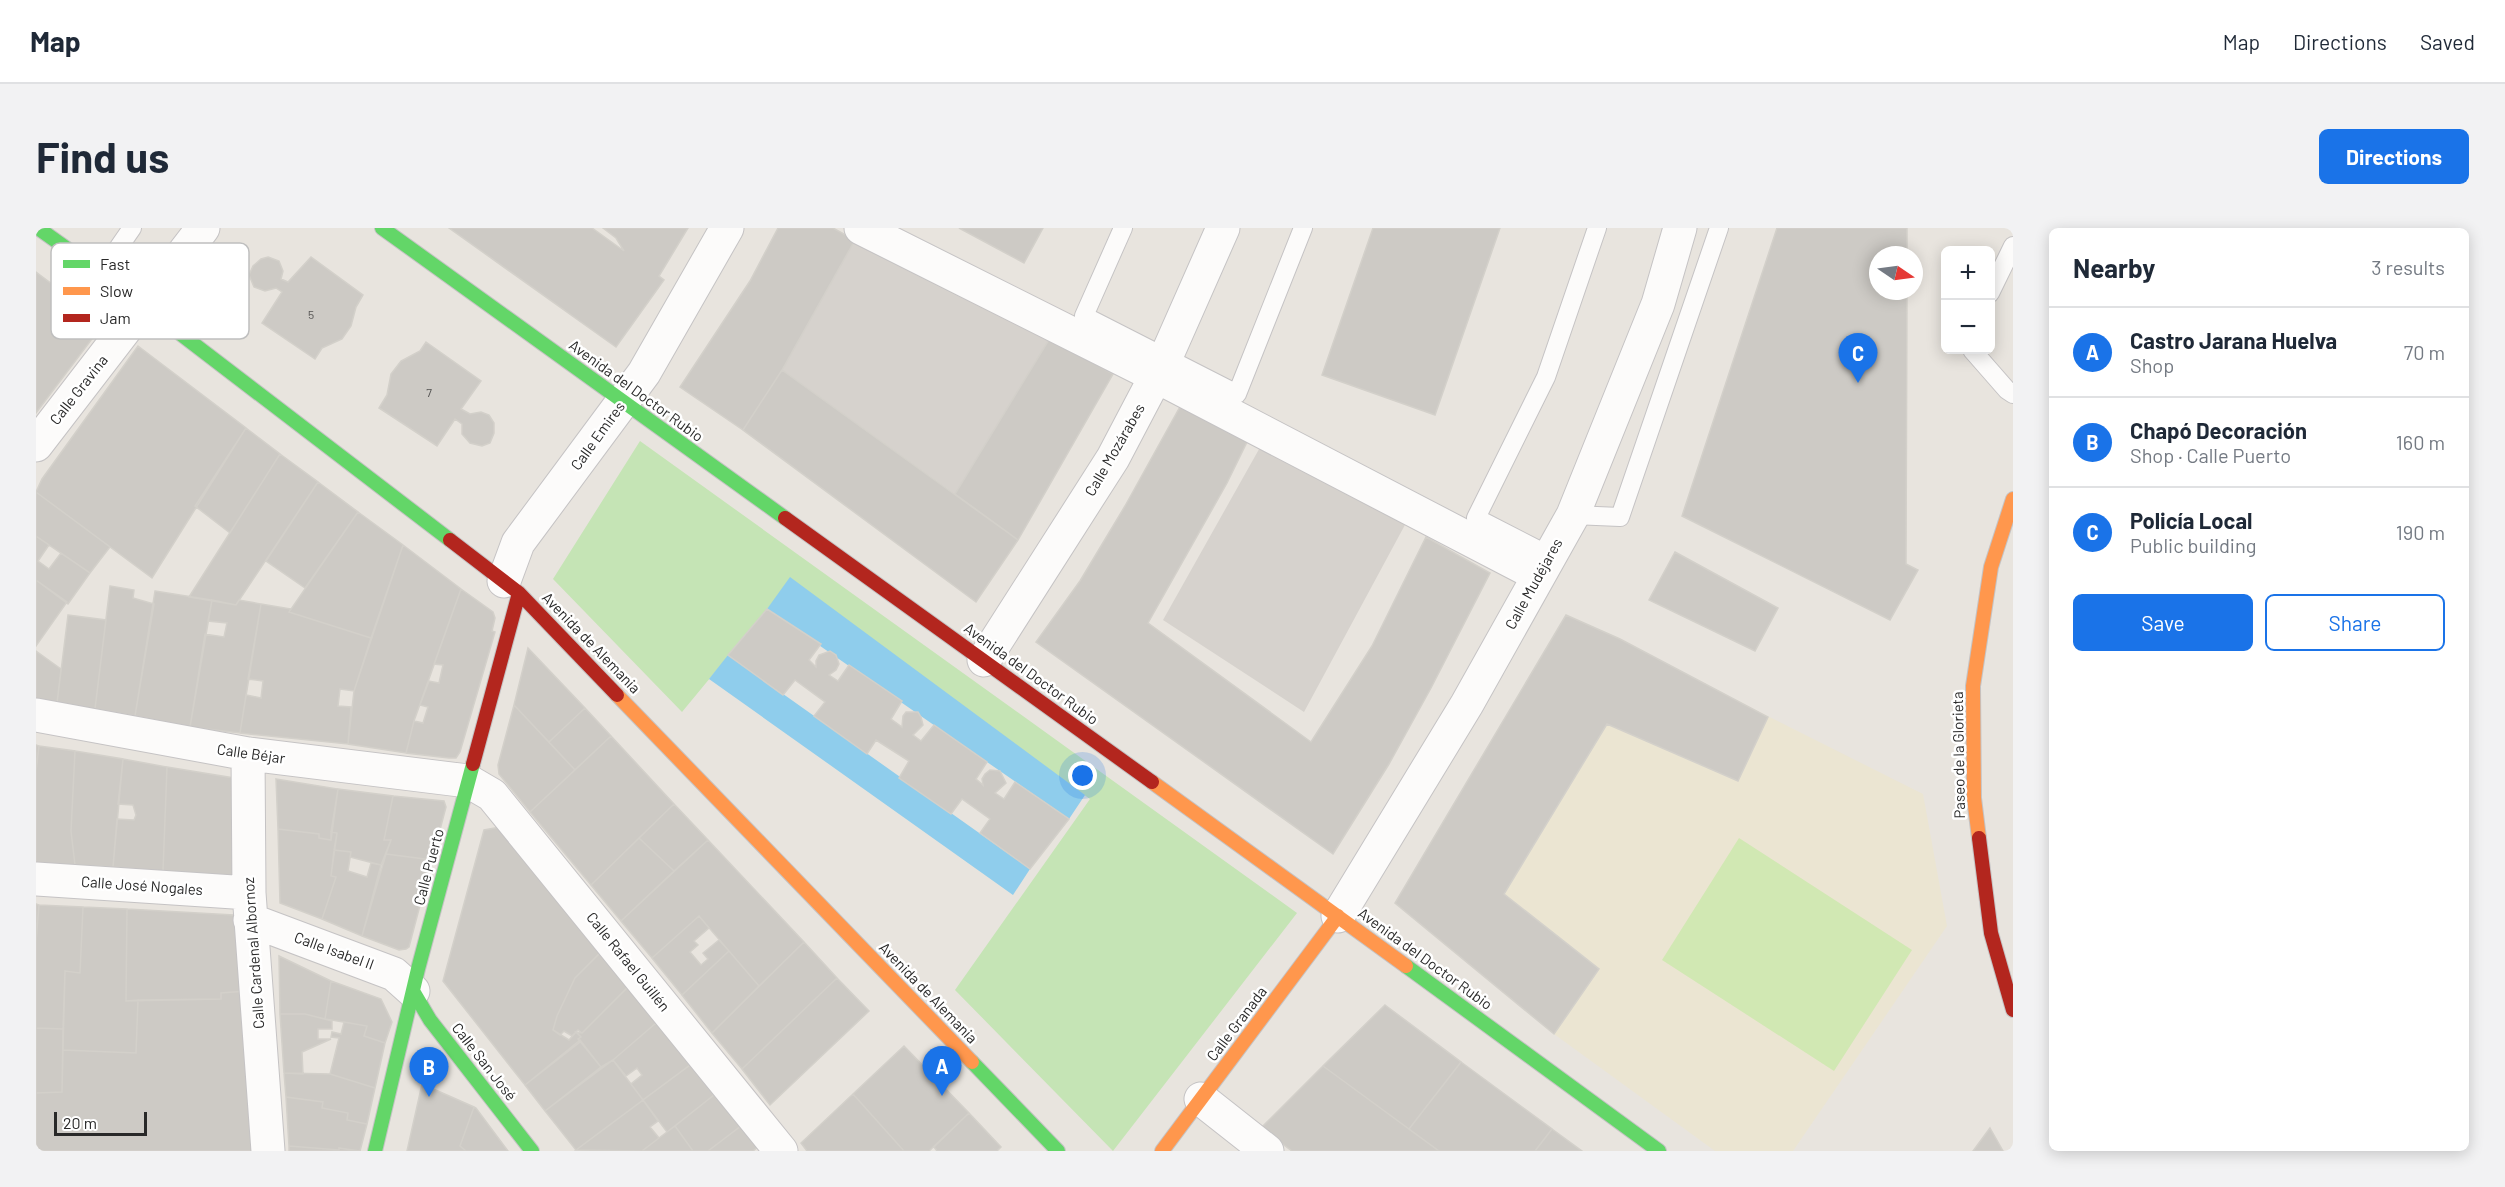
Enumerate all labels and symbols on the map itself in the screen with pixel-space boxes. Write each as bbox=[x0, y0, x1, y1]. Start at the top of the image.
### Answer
legend bbox=[51, 243, 249, 339]
north arrow bbox=[1869, 246, 1923, 300]
text: Fast bbox=[100, 254, 130, 273]
text: Slow bbox=[100, 281, 133, 300]
house number: 5 bbox=[308, 307, 314, 321]
text: Jam bbox=[100, 308, 131, 327]
pin: C bbox=[1838, 334, 1878, 383]
street label: Avenida del Doctor Rubio bbox=[566, 335, 707, 445]
street label: Calle Gravina bbox=[45, 351, 111, 428]
house number: 7 bbox=[426, 385, 432, 399]
street label: Calle Emires bbox=[566, 398, 628, 473]
street label: Calle Mozárabes bbox=[1080, 400, 1148, 499]
street label: Calle Mudéjares bbox=[1501, 535, 1566, 632]
street label: Avenida de Alemania bbox=[539, 588, 645, 697]
street label: Avenida del Doctor Rubio bbox=[961, 618, 1102, 728]
street label: Paseo de la Glorieta bbox=[1948, 691, 1968, 819]
street label: Calle Béjar bbox=[216, 739, 287, 767]
your location bbox=[1068, 761, 1097, 790]
street label: Calle Puerto bbox=[409, 826, 447, 907]
street label: Calle José Nogales bbox=[81, 872, 204, 898]
street label: Calle Cardenal Albornoz bbox=[239, 876, 267, 1030]
street label: Avenida del Doctor Rubio bbox=[1355, 903, 1496, 1013]
street label: Calle Rafael Guillén bbox=[583, 908, 674, 1015]
street label: Calle Isabel II bbox=[292, 927, 377, 973]
street label: Avenida de Alemania bbox=[876, 938, 982, 1047]
street label: Calle Granada bbox=[1202, 983, 1270, 1064]
street label: Calle San José bbox=[449, 1019, 521, 1104]
pin: A bbox=[922, 1046, 962, 1096]
pin: B bbox=[410, 1048, 448, 1097]
scale bar bbox=[54, 1109, 147, 1136]

